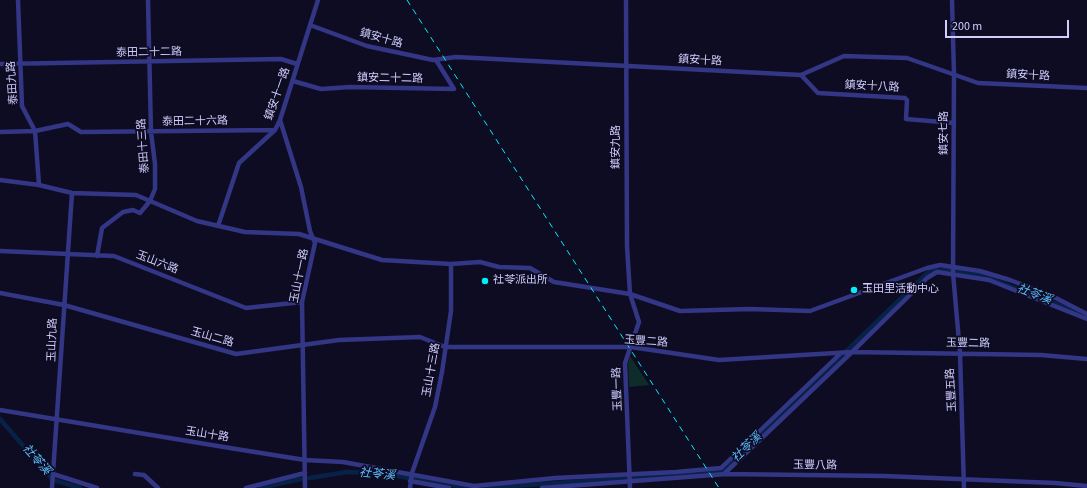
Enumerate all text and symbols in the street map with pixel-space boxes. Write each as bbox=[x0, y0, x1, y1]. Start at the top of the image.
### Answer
scale bar bbox=[947, 12, 1071, 38]
text: 200 m bbox=[952, 18, 982, 35]
street label: 鎮安十路 bbox=[358, 27, 404, 51]
street label: 泰田二十二路 bbox=[116, 46, 182, 60]
street label: 鎮安十路 bbox=[678, 53, 722, 69]
street label: 泰田九路 bbox=[5, 61, 21, 105]
street label: 鎮安十一路 bbox=[263, 66, 293, 122]
street label: 鎮安十路 bbox=[1006, 68, 1050, 84]
street label: 鎮安二十二路 bbox=[357, 72, 423, 86]
street label: 鎮安十八路 bbox=[844, 79, 900, 95]
street label: 鎮安七路 bbox=[938, 111, 952, 155]
street label: 泰田二十六路 bbox=[162, 115, 228, 129]
street label: 泰田十三路 bbox=[135, 118, 153, 174]
street label: 鎮安九路 bbox=[610, 125, 624, 169]
street label: 玉山十一路 bbox=[288, 248, 312, 304]
street label: 玉山六路 bbox=[134, 249, 180, 277]
place label: 社苓派出所 bbox=[493, 274, 548, 288]
marker: 社苓派出所 bbox=[480, 276, 490, 286]
water label: 社苓溪 bbox=[1015, 282, 1053, 308]
place label: 玉田里活動中心 bbox=[862, 283, 939, 297]
marker: 玉田里活動中心 bbox=[849, 285, 859, 295]
street label: 玉山九路 bbox=[46, 318, 60, 362]
street label: 玉山二路 bbox=[189, 326, 235, 350]
street label: 玉豐二路 bbox=[624, 334, 668, 350]
street label: 玉豐二路 bbox=[946, 337, 990, 351]
street label: 玉山十三路 bbox=[421, 342, 443, 398]
street label: 玉豐一路 bbox=[611, 367, 625, 411]
street label: 玉豐五路 bbox=[944, 368, 960, 412]
street label: 玉山十路 bbox=[184, 425, 230, 445]
water label: 社苓溪 bbox=[729, 430, 765, 466]
water label: 社苓溪 bbox=[19, 442, 53, 478]
street label: 玉豐八路 bbox=[793, 459, 837, 473]
water label: 社苓溪 bbox=[358, 466, 396, 484]

